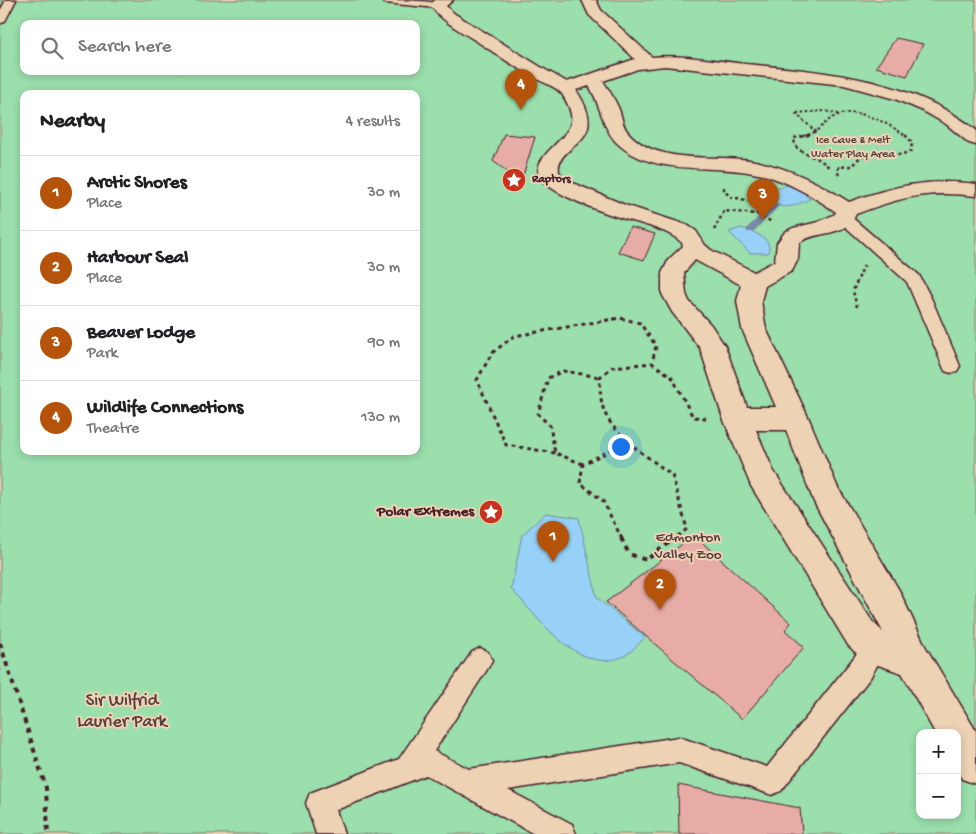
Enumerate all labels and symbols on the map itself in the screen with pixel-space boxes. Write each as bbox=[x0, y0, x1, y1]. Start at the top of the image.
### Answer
pin: 4 bbox=[505, 69, 537, 110]
park label: Ice Cave & Melt Water Play Area bbox=[811, 134, 895, 162]
place icon: Raptors bbox=[501, 167, 527, 193]
place label: Raptors bbox=[531, 173, 571, 187]
pin: 3 bbox=[747, 179, 779, 220]
your location bbox=[608, 434, 634, 460]
place icon: Polar Extremes bbox=[478, 499, 504, 525]
place label: Polar Extremes bbox=[376, 503, 475, 521]
pin: 1 bbox=[537, 521, 569, 562]
park label: Edmonton Valley Zoo bbox=[653, 529, 722, 564]
pin: 2 bbox=[644, 569, 676, 610]
park label: Sir Wilfrid Laurier Park bbox=[77, 691, 169, 733]

